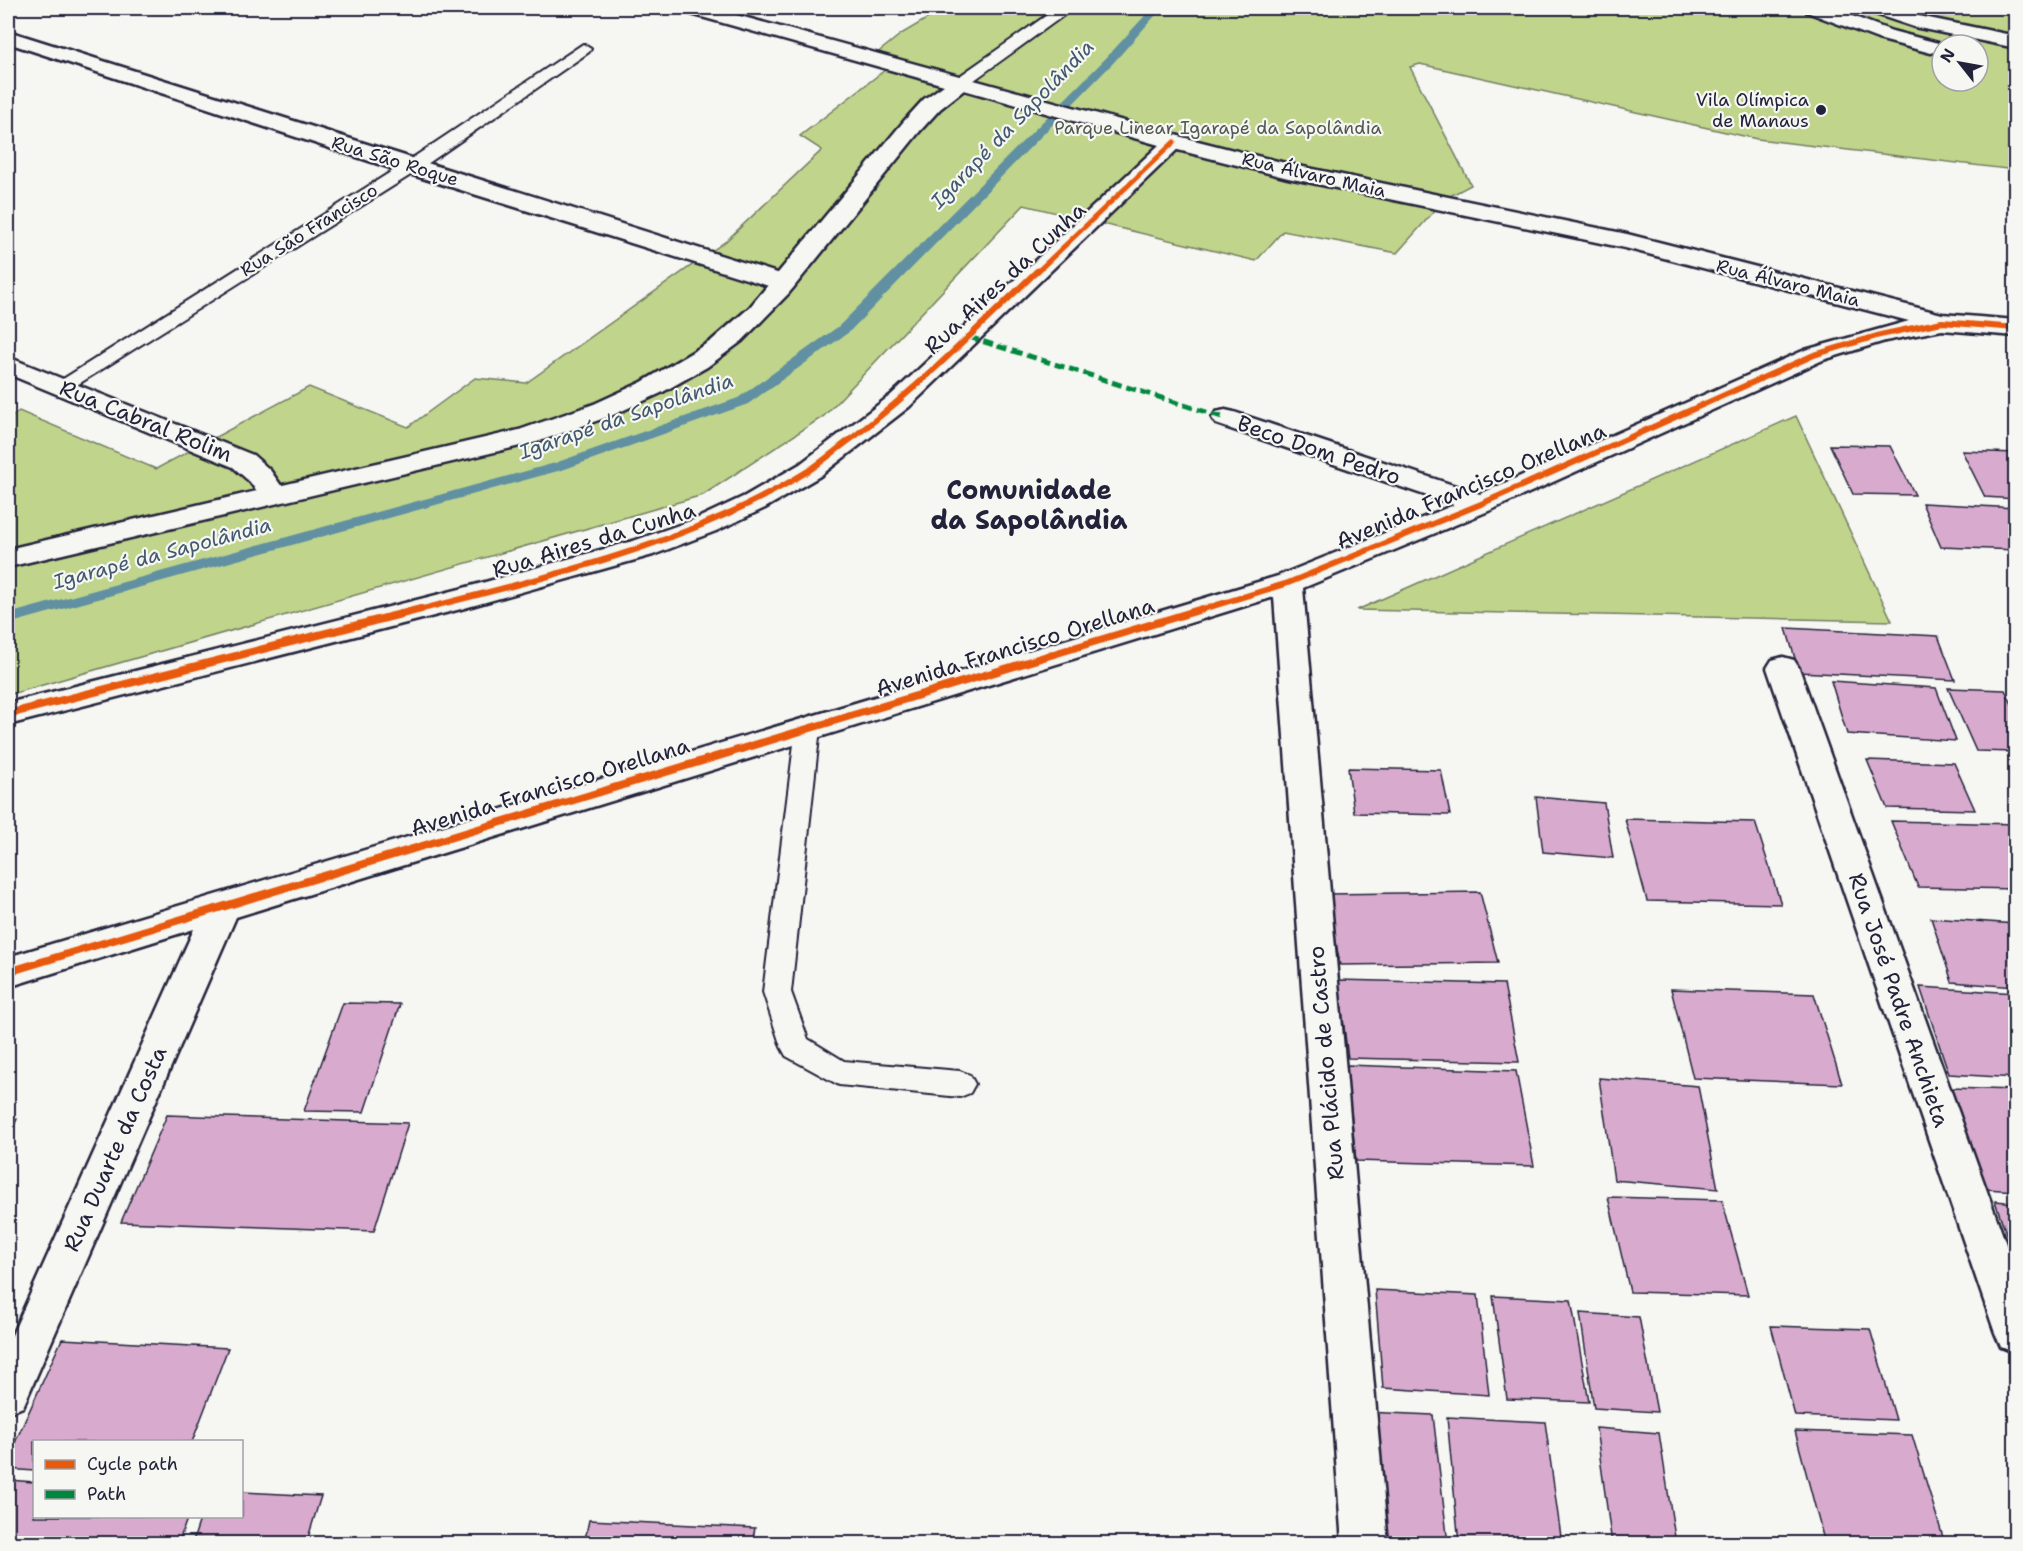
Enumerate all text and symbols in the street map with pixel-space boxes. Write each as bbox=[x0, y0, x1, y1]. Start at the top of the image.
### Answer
north arrow bbox=[1930, 33, 1990, 93]
water label: Igarapé da Sapolândia bbox=[924, 34, 1100, 215]
text: N bbox=[1935, 45, 1960, 66]
place label: Vila Olímpica de Manaus bbox=[1696, 88, 1809, 133]
marker: Vila Olímpica de Manaus bbox=[1814, 103, 1828, 117]
park label: Parque Linear Igarapé da Sapolândia bbox=[1054, 116, 1382, 140]
street label: Rua São Roque bbox=[329, 130, 461, 192]
street label: Rua Álvaro Maia bbox=[1240, 147, 1388, 203]
street label: Rua São Francisco bbox=[236, 178, 382, 282]
street label: Rua Aires da Cunha bbox=[918, 195, 1092, 361]
street label: Rua Álvaro Maia bbox=[1714, 254, 1862, 312]
water label: Igarapé da Sapolândia bbox=[514, 367, 737, 465]
street label: Rua Cabral Rolim bbox=[55, 373, 237, 469]
street label: Beco Dom Pedro bbox=[1233, 408, 1405, 492]
street label: Avenida Francisco Orellana bbox=[1332, 416, 1611, 556]
district label: Comunidade da Sapolândia bbox=[930, 472, 1128, 537]
street label: Rua Aires da Cunha bbox=[489, 495, 699, 585]
water label: Igarapé da Sapolândia bbox=[49, 511, 274, 595]
street label: Avenida Francisco Orellana bbox=[872, 591, 1158, 703]
street label: Avenida Francisco Orellana bbox=[407, 731, 693, 843]
street label: Rua José Padre Anchieta bbox=[1842, 869, 1956, 1131]
street label: Rua Plácido de Castro bbox=[1301, 945, 1351, 1181]
street label: Rua Duarte da Costa bbox=[57, 1042, 173, 1256]
legend bbox=[33, 1440, 243, 1518]
text: Cycle path bbox=[87, 1452, 178, 1476]
text: Path bbox=[87, 1482, 126, 1506]

